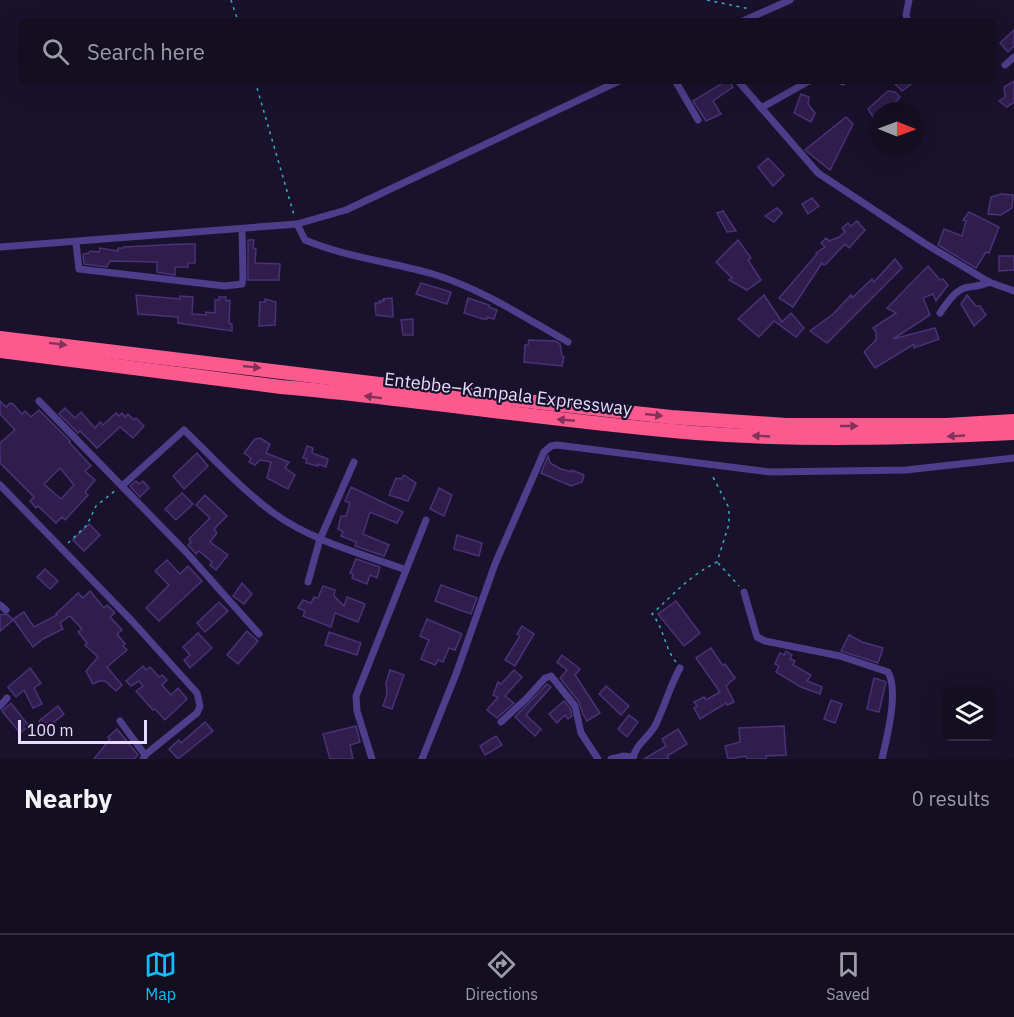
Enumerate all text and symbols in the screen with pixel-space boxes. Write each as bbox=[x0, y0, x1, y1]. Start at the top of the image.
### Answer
search box bbox=[18, 18, 996, 84]
icon: search bbox=[39, 35, 72, 68]
text: Search here bbox=[87, 37, 205, 66]
north arrow bbox=[870, 102, 924, 156]
one-way arrow bbox=[49, 339, 68, 349]
one-way arrow bbox=[242, 362, 261, 372]
street label: Entebbe–Kampala Expressway bbox=[383, 367, 633, 420]
one-way arrow bbox=[363, 392, 382, 401]
one-way arrow bbox=[645, 410, 664, 420]
one-way arrow bbox=[557, 415, 576, 425]
one-way arrow bbox=[839, 421, 858, 430]
one-way arrow bbox=[751, 432, 770, 441]
one-way arrow bbox=[946, 432, 965, 441]
map controls bbox=[942, 687, 996, 741]
button: layers bbox=[942, 687, 996, 741]
scale bar bbox=[18, 717, 147, 744]
text: 100 m bbox=[27, 720, 74, 740]
text: Nearby bbox=[24, 781, 112, 815]
text: 0 results bbox=[912, 785, 990, 812]
tab: Map bbox=[144, 948, 177, 1004]
tab: Directions bbox=[465, 948, 538, 1004]
tab: Saved bbox=[826, 948, 870, 1004]

